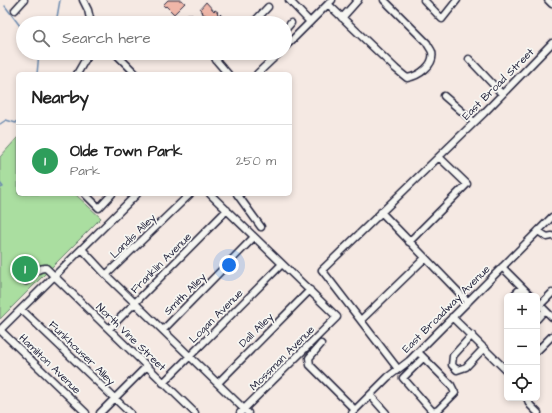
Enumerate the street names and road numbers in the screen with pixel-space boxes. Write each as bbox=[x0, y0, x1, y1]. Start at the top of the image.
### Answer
street label: East Broad Street bbox=[459, 44, 538, 123]
street label: Landis Alley bbox=[107, 210, 160, 262]
street label: Franklin Avenue bbox=[127, 229, 195, 297]
street label: East Broadway Avenue bbox=[399, 262, 494, 357]
street label: Smith Alley bbox=[161, 270, 210, 319]
street label: Logan Avenue bbox=[186, 286, 247, 347]
street label: North Vine Street bbox=[93, 300, 170, 375]
street label: Dall Alley bbox=[235, 309, 277, 351]
street label: Funkhouser Alley bbox=[45, 317, 119, 389]
street label: Mossman Avenue bbox=[246, 322, 318, 394]
street label: Hamilton Avenue bbox=[16, 331, 84, 397]

